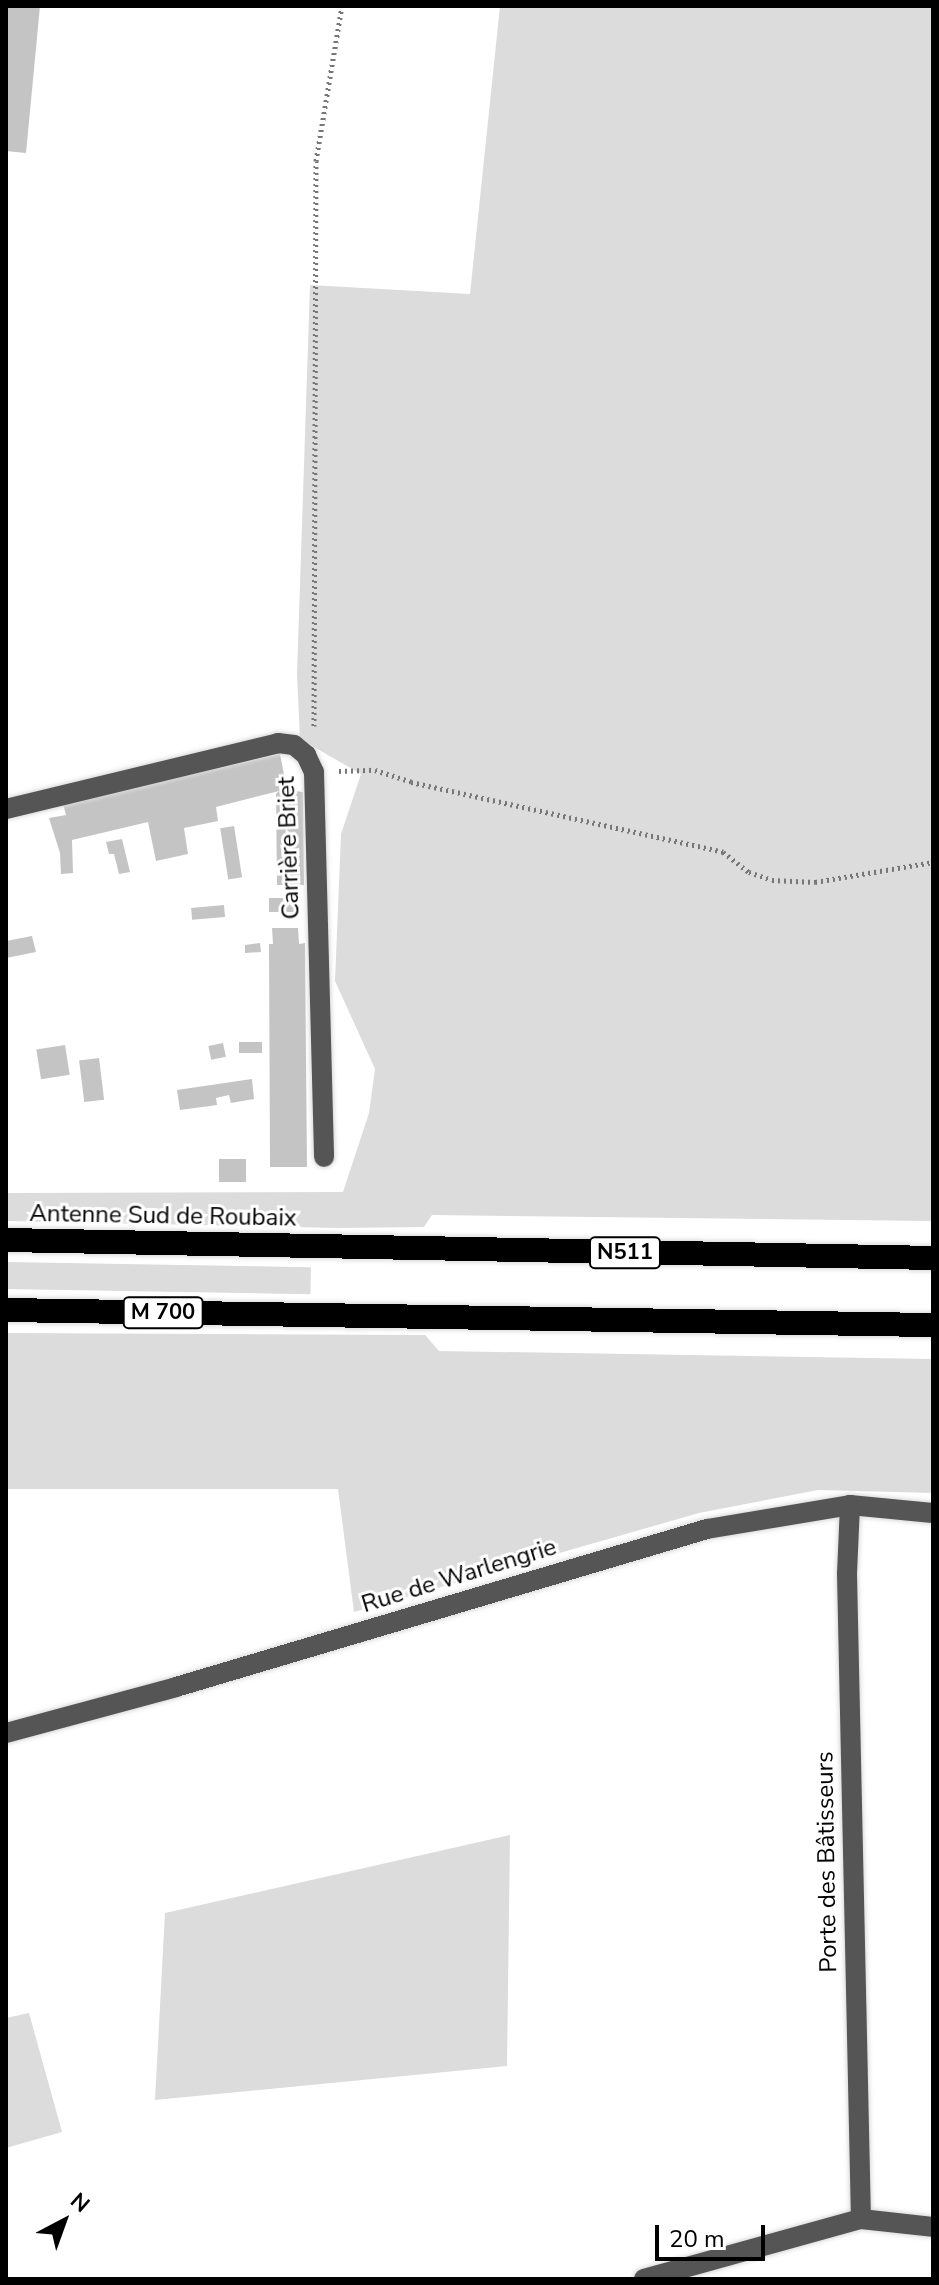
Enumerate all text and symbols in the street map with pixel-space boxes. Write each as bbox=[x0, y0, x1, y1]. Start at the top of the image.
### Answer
street label: Carrière Briet bbox=[272, 776, 306, 920]
street label: Antenne Sud de Roubaix bbox=[29, 1199, 297, 1233]
road number: N511 bbox=[587, 1235, 663, 1271]
road number: M 700 bbox=[121, 1295, 205, 1331]
street label: Rue de Warlengrie bbox=[358, 1533, 560, 1619]
street label: Porte des Bâtisseurs bbox=[811, 1751, 843, 1973]
north arrow bbox=[24, 2181, 104, 2261]
text: N bbox=[64, 2186, 96, 2220]
scale bar bbox=[659, 2209, 769, 2259]
text: 20 m bbox=[669, 2223, 725, 2255]

